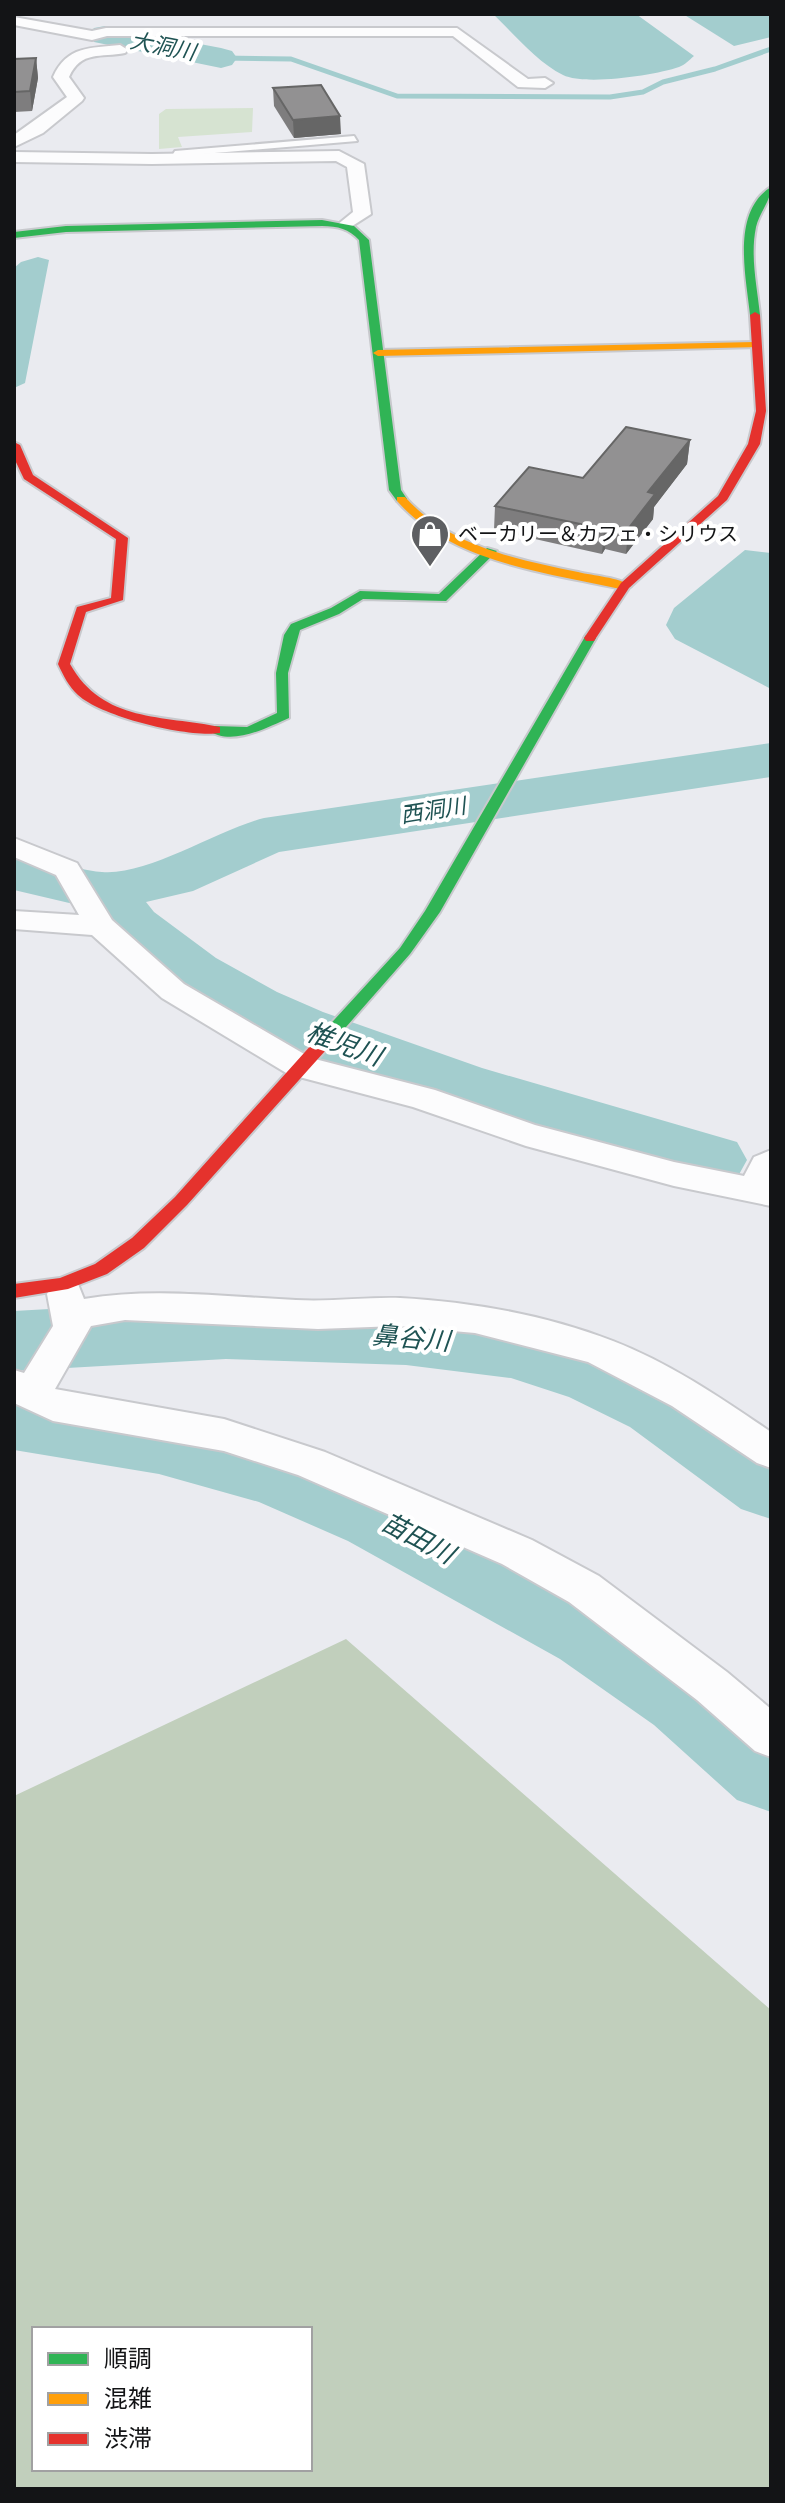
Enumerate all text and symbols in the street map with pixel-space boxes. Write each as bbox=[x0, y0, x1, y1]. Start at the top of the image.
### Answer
water label: 大洞川 bbox=[128, 25, 200, 66]
shop icon: ベーカリー＆カフェ・シリウス bbox=[409, 513, 451, 568]
place label: ベーカリー＆カフェ・シリウス bbox=[458, 520, 738, 547]
water label: 西洞川 bbox=[398, 790, 470, 829]
water label: 椎児川 bbox=[302, 1014, 390, 1073]
water label: 鼻谷川 bbox=[371, 1317, 454, 1358]
water label: 苗田川 bbox=[376, 1504, 464, 1572]
legend bbox=[32, 2327, 312, 2471]
text: 順調 bbox=[104, 2342, 152, 2374]
text: 混雑 bbox=[104, 2382, 152, 2414]
text: 渋滞 bbox=[104, 2422, 152, 2454]

